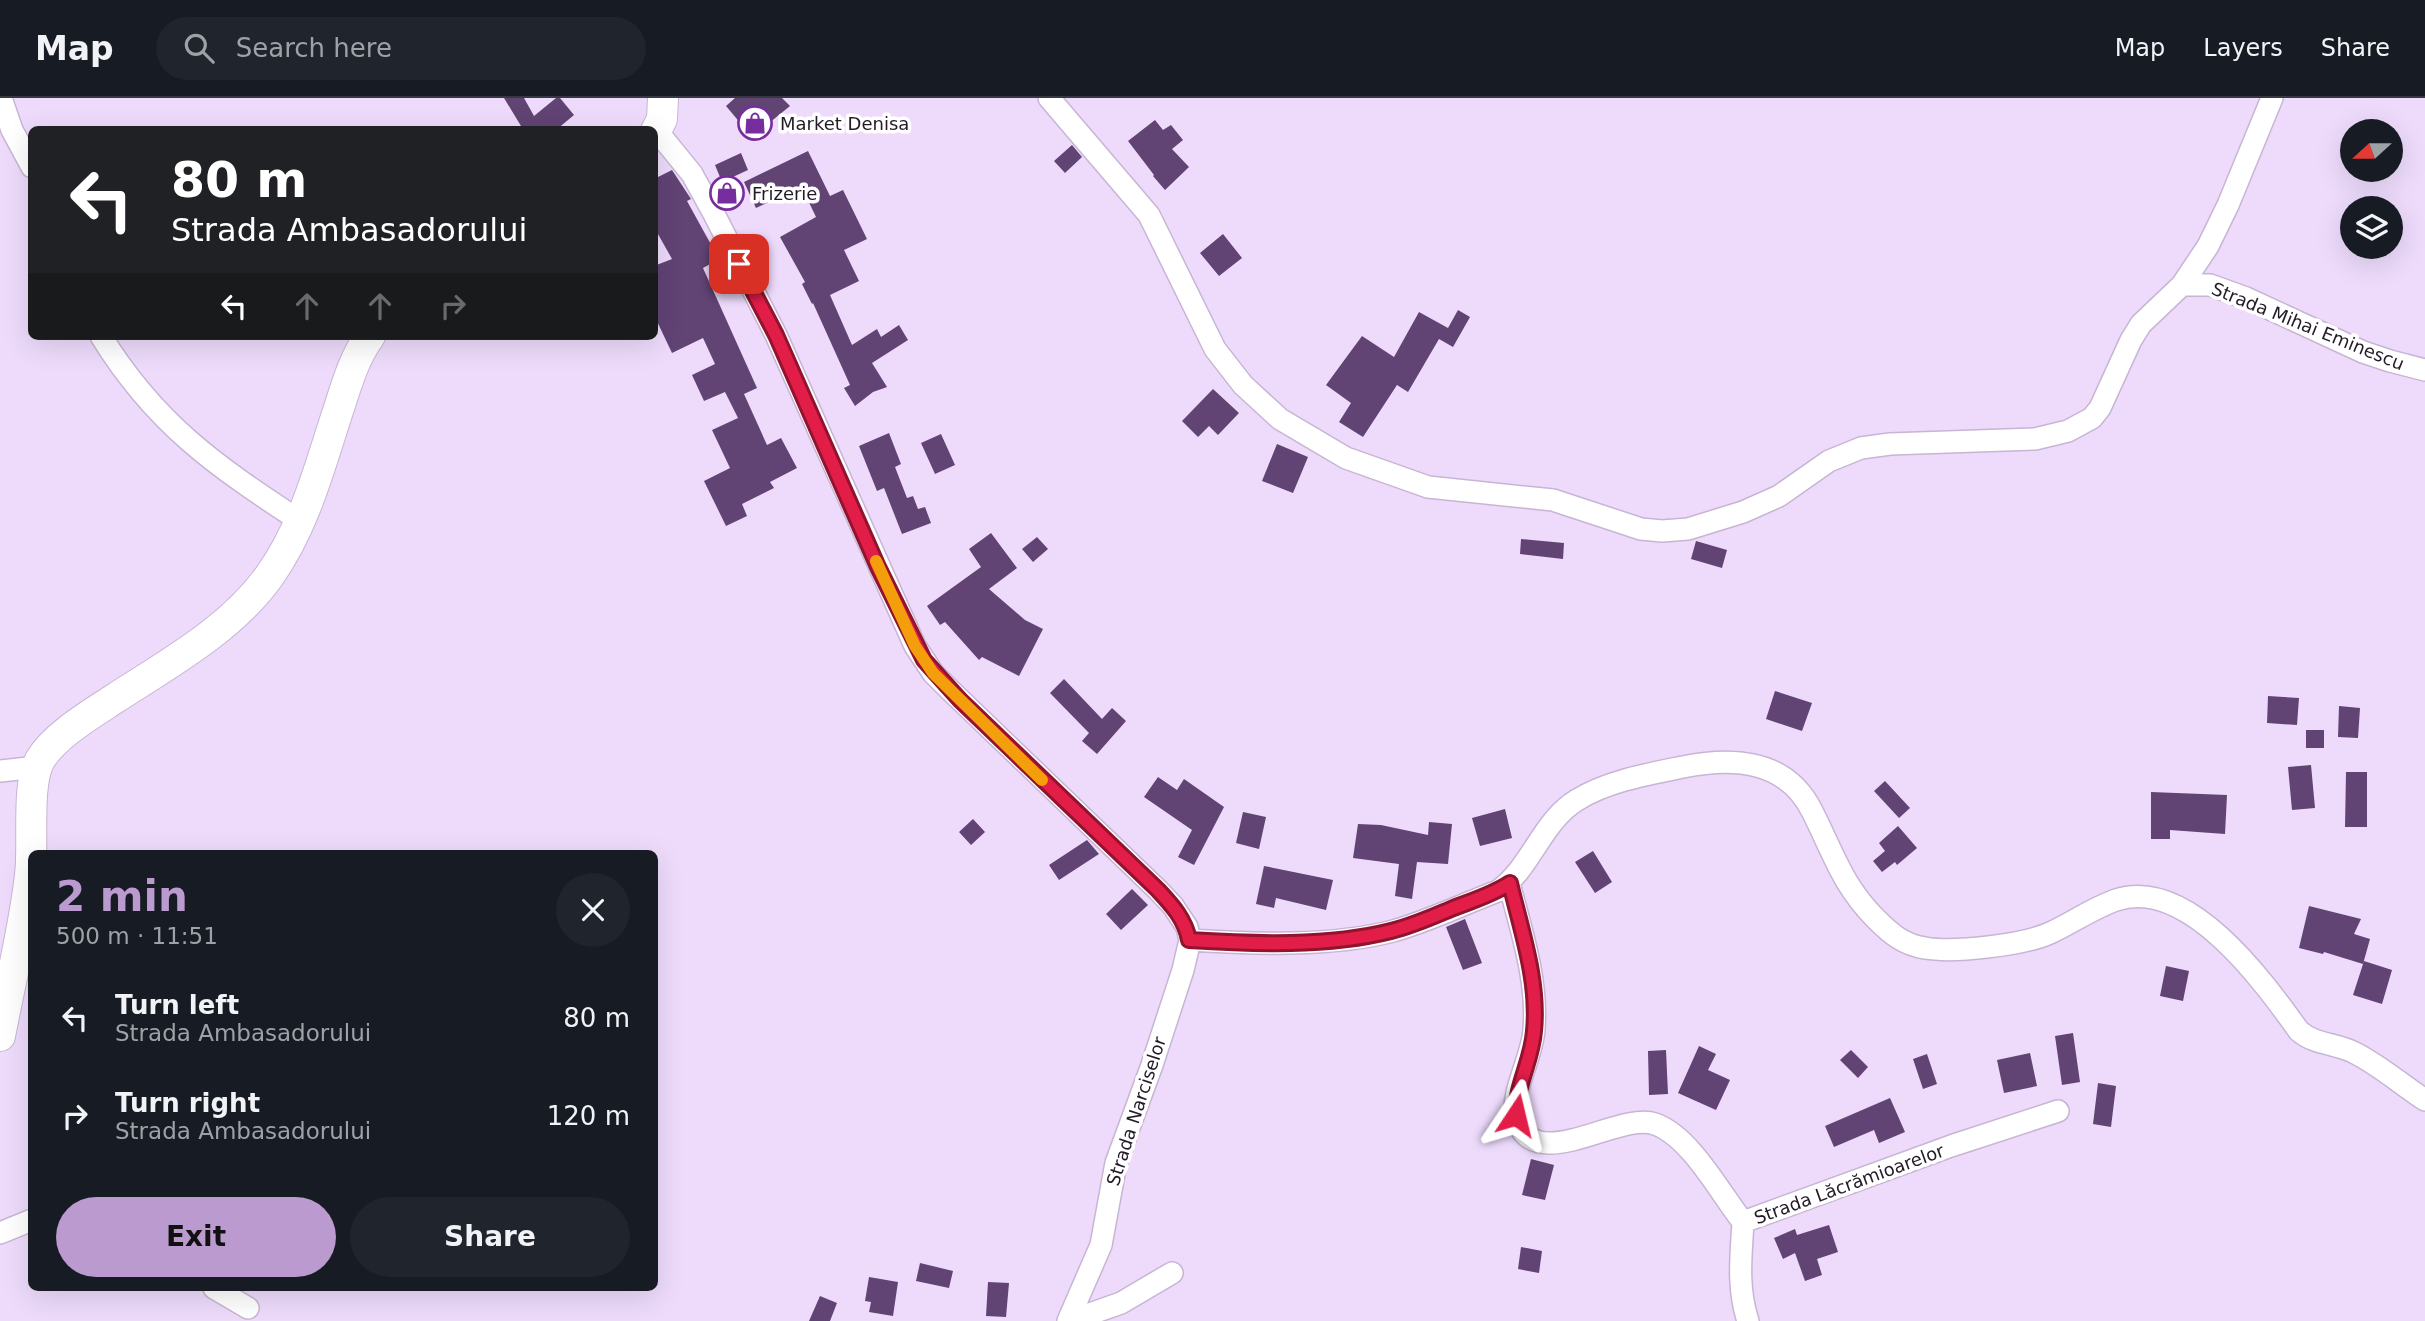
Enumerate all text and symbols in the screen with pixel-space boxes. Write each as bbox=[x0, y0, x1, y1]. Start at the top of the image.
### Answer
search box bbox=[156, 17, 646, 80]
text: Map bbox=[35, 29, 114, 68]
icon: search bbox=[180, 29, 218, 67]
text: Search here bbox=[236, 33, 392, 63]
text: Map bbox=[2115, 34, 2165, 62]
text: Layers bbox=[2203, 34, 2283, 62]
text: Share bbox=[2321, 34, 2390, 62]
shop icon: Market Denisa bbox=[736, 104, 774, 142]
place label: Market Denisa bbox=[780, 113, 909, 134]
north arrow bbox=[2340, 119, 2403, 182]
map controls bbox=[2340, 119, 2403, 259]
text: 80 m bbox=[171, 152, 307, 209]
icon: left bbox=[56, 154, 147, 245]
shop icon: Frizerie bbox=[708, 174, 746, 212]
place label: Frizerie bbox=[752, 183, 817, 204]
button: layers bbox=[2340, 196, 2403, 259]
text: Strada Ambasadorului bbox=[171, 211, 527, 249]
pin bbox=[709, 234, 769, 294]
icon: arrive bbox=[720, 245, 758, 283]
street label: Strada Mihai Eminescu bbox=[2209, 278, 2407, 374]
icon: left bbox=[215, 287, 253, 325]
icon: ahead bbox=[288, 287, 326, 325]
icon: ahead bbox=[361, 287, 399, 325]
icon: right bbox=[434, 287, 472, 325]
text: 2 min bbox=[56, 872, 188, 921]
button: close bbox=[556, 873, 630, 947]
text: 500 m · 11:51 bbox=[56, 923, 218, 949]
text: Turn left bbox=[115, 990, 239, 1020]
icon: left bbox=[56, 999, 94, 1037]
text: 80 m bbox=[563, 1003, 630, 1033]
text: Strada Ambasadorului bbox=[115, 1020, 371, 1046]
street label: Strada Narciselor bbox=[1102, 1033, 1170, 1188]
position arrow bbox=[1479, 1078, 1553, 1152]
text: Turn right bbox=[115, 1088, 260, 1118]
icon: right bbox=[56, 1097, 94, 1135]
text: 120 m bbox=[547, 1101, 630, 1131]
text: Strada Ambasadorului bbox=[115, 1118, 371, 1144]
street label: Strada Lăcrămioarelor bbox=[1751, 1140, 1947, 1228]
button: Exit bbox=[56, 1197, 336, 1277]
button: Share bbox=[350, 1197, 630, 1277]

